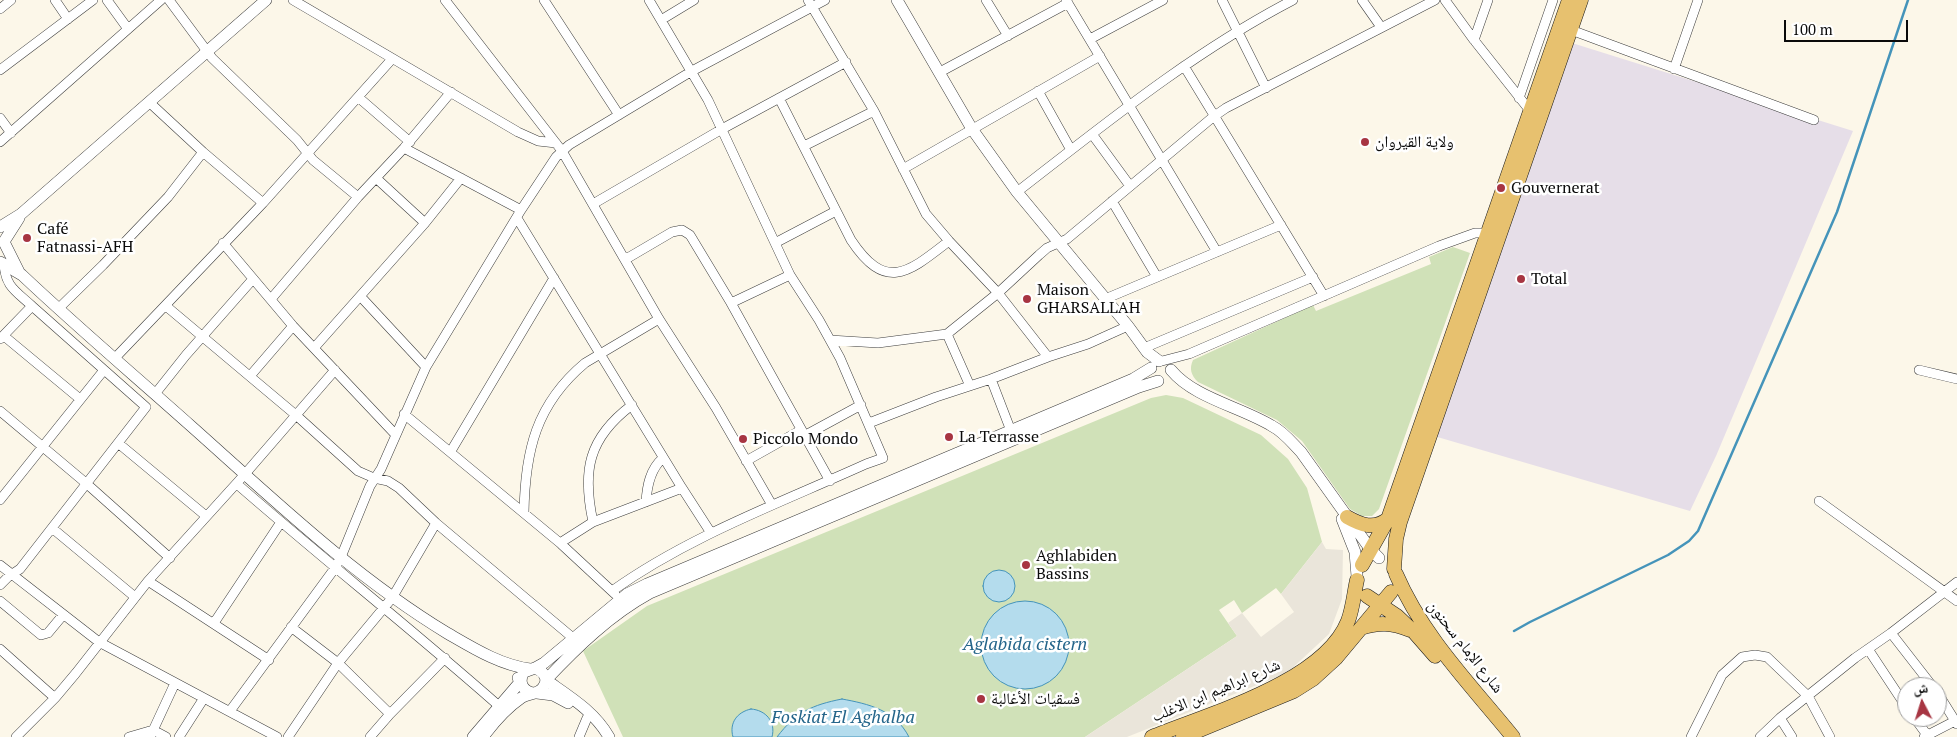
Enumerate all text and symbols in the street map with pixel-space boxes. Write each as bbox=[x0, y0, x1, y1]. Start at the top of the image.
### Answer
scale bar bbox=[1787, 10, 1911, 42]
text: 100 m bbox=[1792, 19, 1833, 39]
place label: ولاية القيروان bbox=[1375, 132, 1454, 152]
marker: ولاية القيروان bbox=[1359, 136, 1371, 148]
place label: Gouvernerat bbox=[1511, 178, 1600, 198]
marker: Gouvernerat bbox=[1495, 182, 1507, 194]
place label: Café Fatnassi-AFH bbox=[37, 219, 133, 257]
marker: Café Fatnassi-AFH bbox=[21, 232, 33, 244]
place label: Total bbox=[1531, 269, 1567, 289]
marker: Total bbox=[1515, 273, 1527, 285]
place label: Maison GHARSALLAH bbox=[1037, 280, 1140, 318]
marker: Maison GHARSALLAH bbox=[1021, 293, 1033, 305]
place label: La Terrasse bbox=[959, 427, 1039, 447]
place label: Piccolo Mondo bbox=[753, 429, 858, 449]
marker: La Terrasse bbox=[943, 431, 955, 443]
marker: Piccolo Mondo bbox=[737, 433, 749, 445]
place label: Aghlabiden Bassins bbox=[1036, 546, 1117, 584]
marker: Aghlabiden Bassins bbox=[1020, 559, 1032, 571]
street label: شارع الإمام سحنون bbox=[1423, 597, 1507, 697]
water label: Aglabida cistern bbox=[963, 634, 1087, 656]
street label: شارع ابراهيم ابن الاغلب bbox=[1149, 655, 1283, 727]
north arrow bbox=[1897, 677, 1947, 727]
text: ش bbox=[1912, 677, 1929, 698]
place label: فسقيات الأغالبة bbox=[991, 689, 1080, 709]
marker: فسقيات الأغالبة bbox=[975, 693, 987, 705]
water label: Foskiat El Aghalba bbox=[771, 707, 915, 729]

